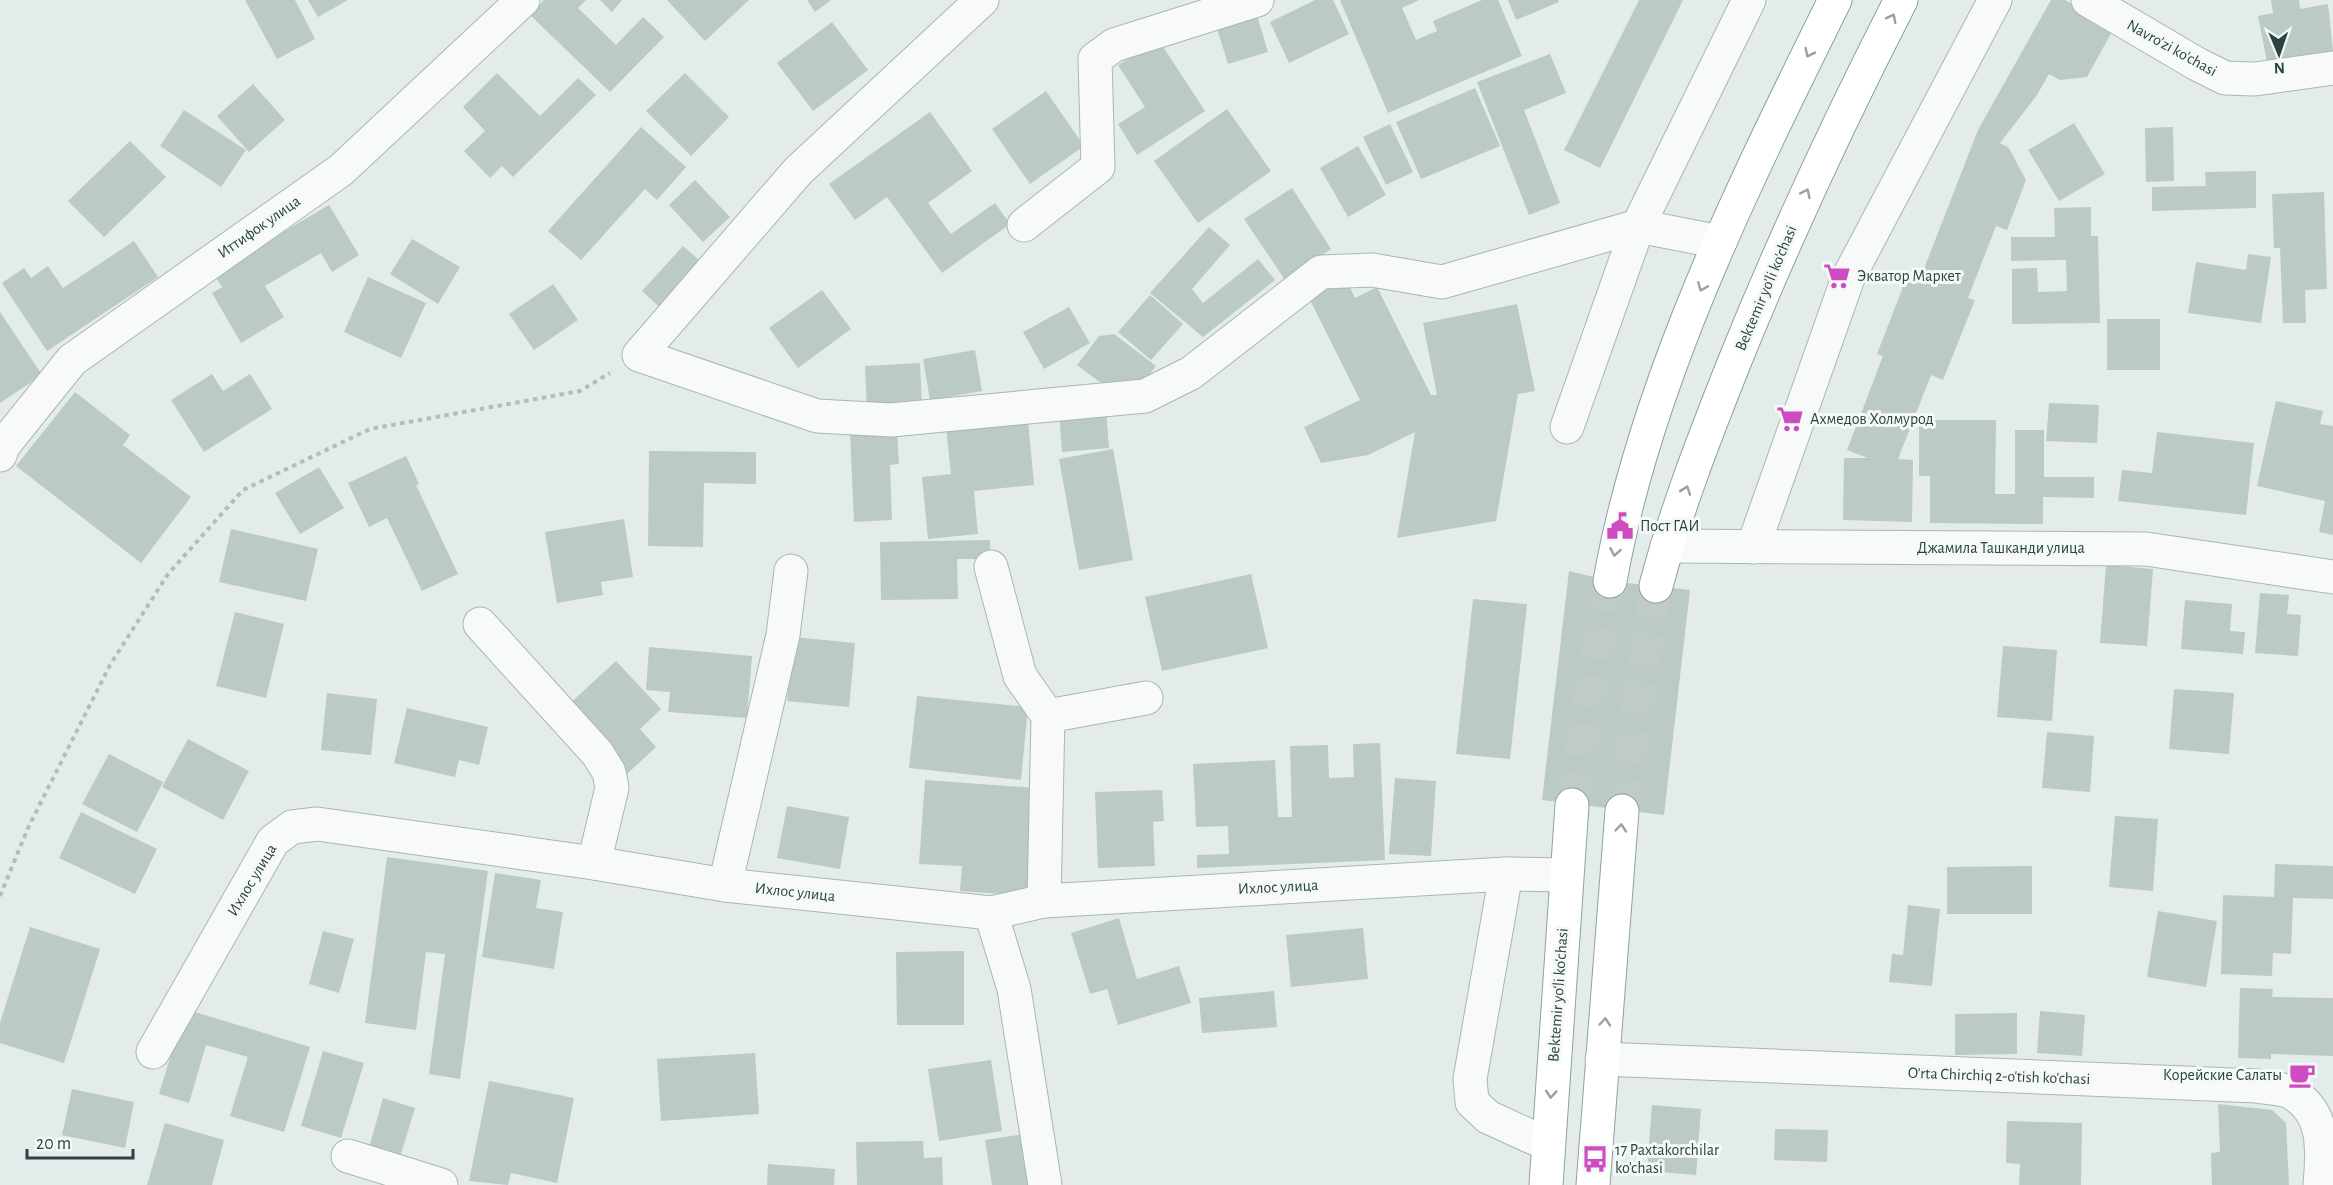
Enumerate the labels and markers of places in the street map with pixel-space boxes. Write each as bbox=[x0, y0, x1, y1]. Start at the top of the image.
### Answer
supermarket icon: Экватор Маркет bbox=[1822, 261, 1852, 291]
place label: Экватор Маркет bbox=[1857, 268, 1961, 284]
supermarket icon: Ахмедов Холмурод bbox=[1775, 404, 1805, 434]
place label: Ахмедов Холмурод bbox=[1810, 411, 1934, 428]
public building icon: Пост ГАИ bbox=[1605, 511, 1635, 541]
place label: Пост ГАИ bbox=[1640, 518, 1700, 534]
cafe icon: Корейские Салаты bbox=[2287, 1060, 2317, 1090]
place label: Корейские Салаты bbox=[2163, 1067, 2282, 1083]
place label: 17 Paxtakorchilar ko'chasi bbox=[1615, 1142, 1720, 1176]
bus stop icon: 17 Paxtakorchilar ko'chasi bbox=[1580, 1144, 1610, 1174]

